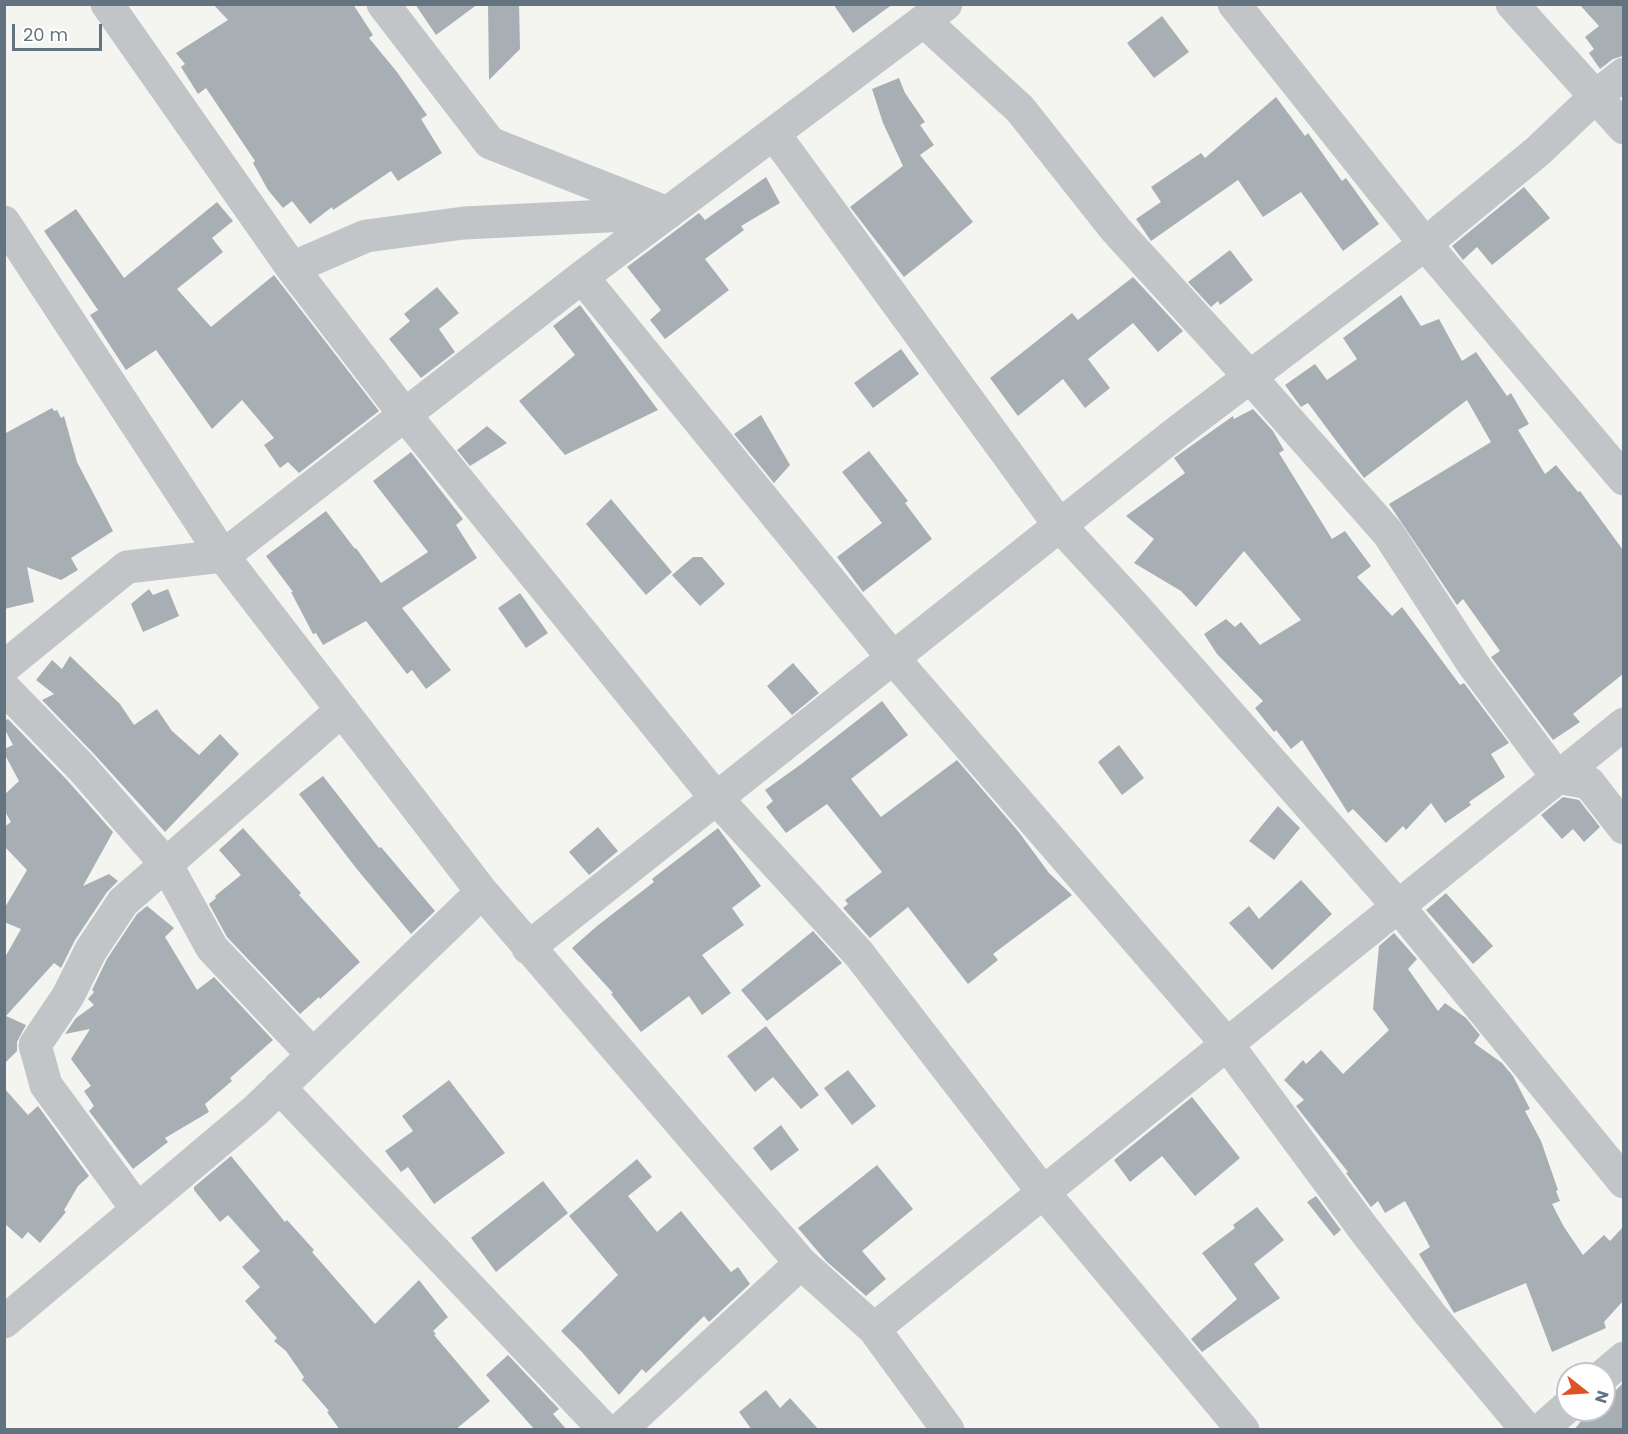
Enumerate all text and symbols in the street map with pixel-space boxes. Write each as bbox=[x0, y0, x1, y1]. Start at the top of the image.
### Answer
scale bar bbox=[15, 12, 105, 50]
text: 20 m bbox=[23, 22, 68, 47]
north arrow bbox=[1556, 1362, 1616, 1422]
text: N bbox=[1589, 1388, 1615, 1406]

